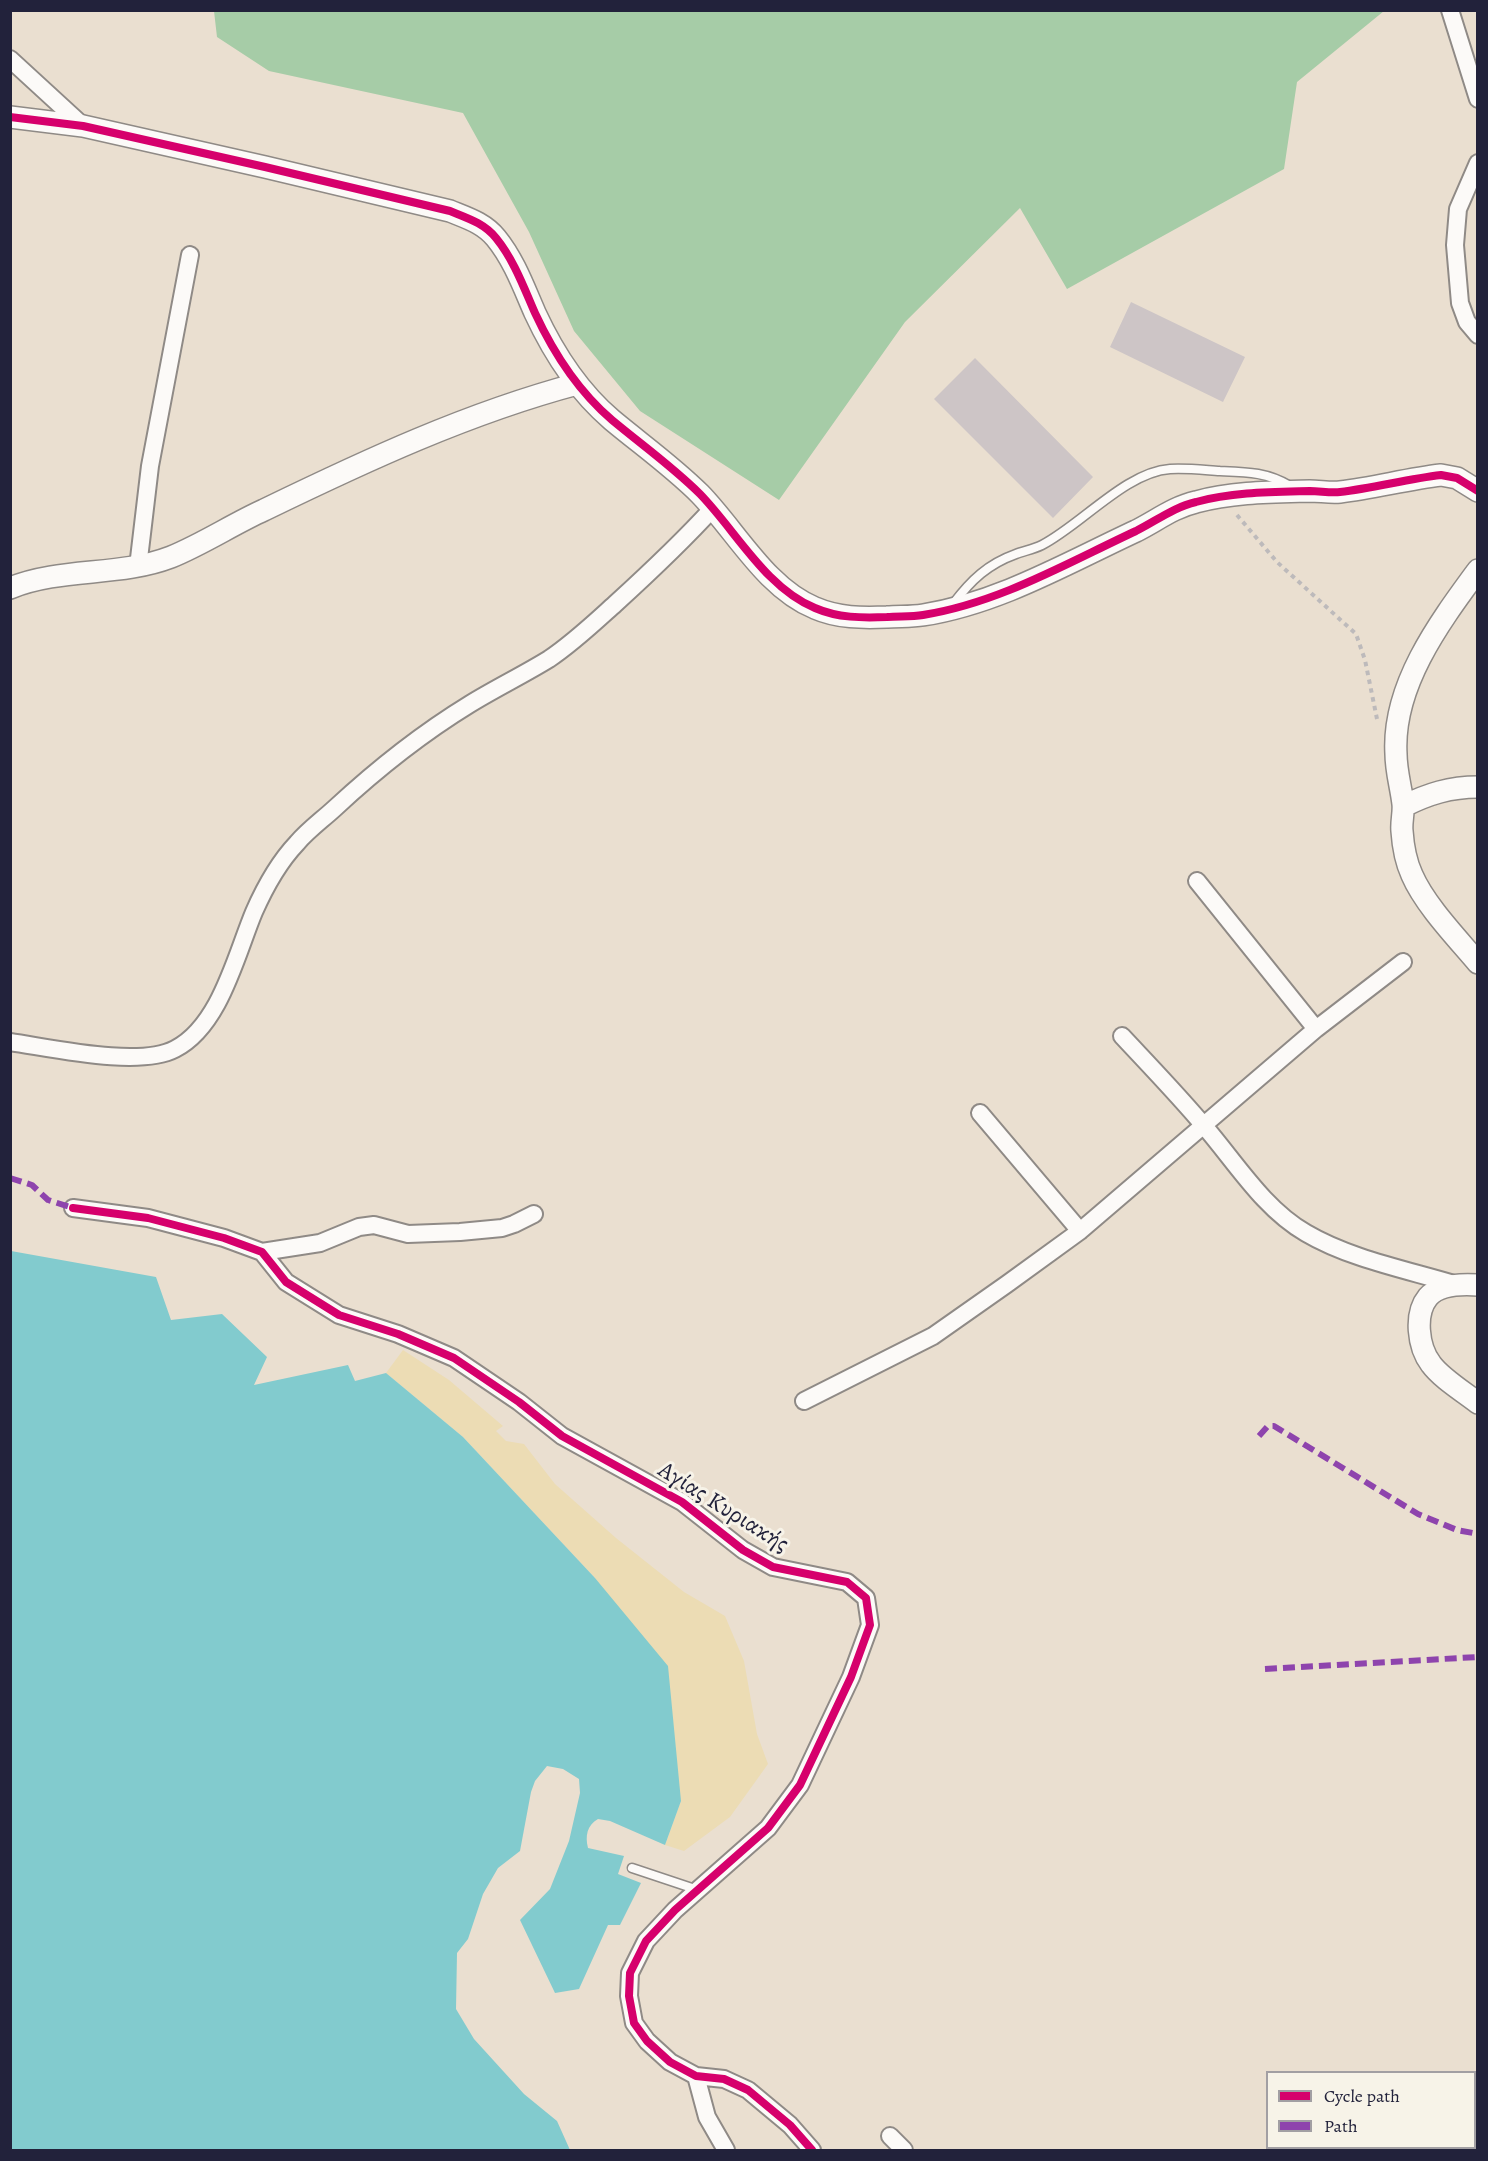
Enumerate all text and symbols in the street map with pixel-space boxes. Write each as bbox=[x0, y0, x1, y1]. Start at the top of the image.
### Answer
street label: Αγίας Κυριακής bbox=[652, 1456, 794, 1560]
legend bbox=[1266, 2071, 1476, 2149]
text: Cycle path bbox=[1324, 2084, 1400, 2108]
text: Path bbox=[1324, 2114, 1358, 2138]

